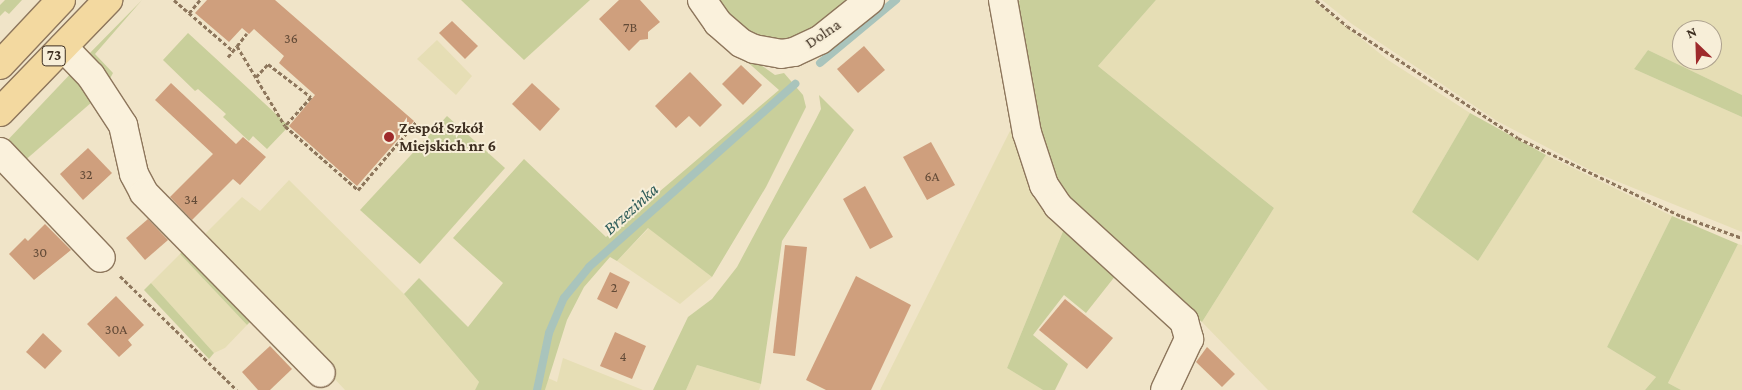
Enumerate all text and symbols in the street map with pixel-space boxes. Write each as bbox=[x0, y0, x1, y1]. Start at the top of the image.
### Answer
street label: Dolna bbox=[802, 15, 844, 53]
house number: 7B bbox=[623, 19, 637, 35]
north arrow bbox=[1672, 20, 1722, 70]
text: N bbox=[1684, 23, 1699, 41]
house number: 36 bbox=[284, 30, 298, 46]
road number: 73 bbox=[42, 44, 66, 68]
place label: Zespół Szkół Miejskich nr 6 bbox=[399, 118, 496, 156]
marker: Zespół Szkół Miejskich nr 6 bbox=[383, 131, 395, 143]
house number: 32 bbox=[79, 166, 93, 182]
house number: 6A bbox=[925, 168, 939, 184]
water label: Brzezinka bbox=[599, 179, 663, 239]
house number: 34 bbox=[184, 191, 198, 207]
house number: 30 bbox=[33, 244, 47, 260]
house number: 2 bbox=[611, 279, 617, 295]
house number: 30A bbox=[105, 321, 127, 337]
house number: 4 bbox=[619, 348, 627, 364]

